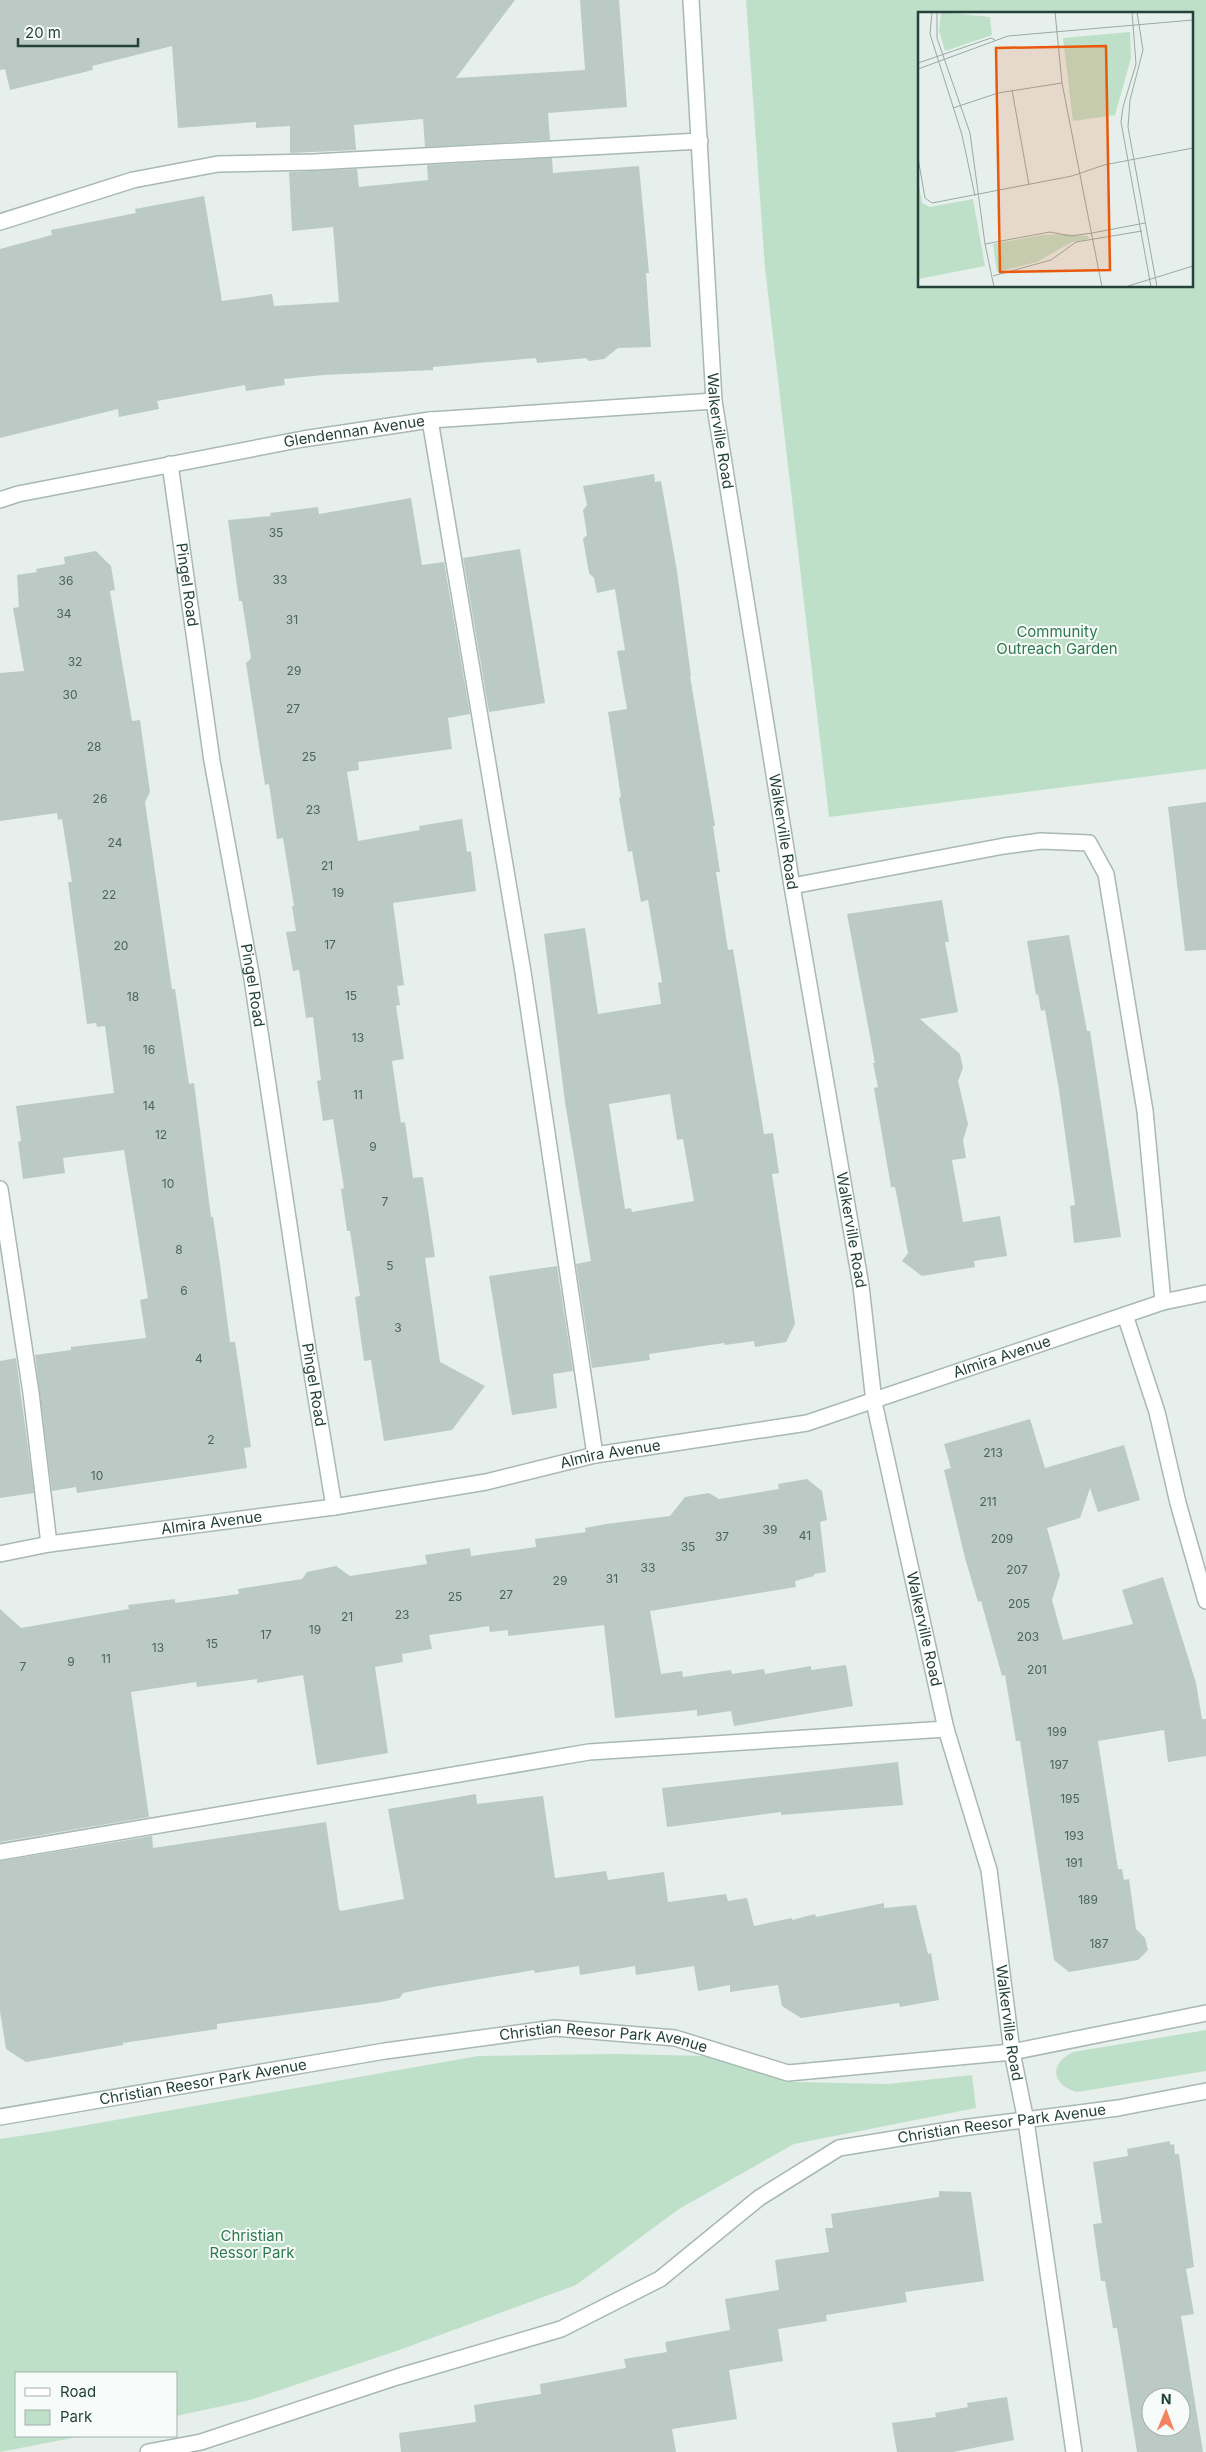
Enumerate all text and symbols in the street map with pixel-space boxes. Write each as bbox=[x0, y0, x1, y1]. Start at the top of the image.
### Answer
inset map bbox=[918, 12, 1194, 288]
scale bar bbox=[18, 15, 138, 47]
text: 20 m bbox=[25, 23, 61, 42]
street label: Walkerville Road bbox=[703, 372, 738, 490]
street label: Glendennan Avenue bbox=[282, 411, 426, 452]
house number: 35 bbox=[269, 525, 283, 540]
street label: Pingel Road bbox=[172, 542, 203, 628]
house number: 33 bbox=[273, 572, 287, 587]
house number: 36 bbox=[59, 573, 73, 588]
house number: 34 bbox=[56, 606, 72, 621]
house number: 31 bbox=[286, 612, 298, 627]
park label: Community Outreach Garden bbox=[996, 622, 1118, 658]
house number: 32 bbox=[68, 654, 82, 669]
house number: 29 bbox=[287, 663, 301, 678]
house number: 30 bbox=[63, 687, 77, 702]
house number: 27 bbox=[286, 701, 300, 716]
house number: 28 bbox=[87, 739, 101, 754]
house number: 25 bbox=[302, 749, 316, 764]
street label: Walkerville Road bbox=[765, 772, 802, 891]
house number: 26 bbox=[93, 791, 107, 806]
house number: 23 bbox=[306, 802, 320, 817]
house number: 24 bbox=[108, 835, 123, 850]
house number: 21 bbox=[321, 858, 333, 873]
house number: 19 bbox=[332, 885, 344, 900]
house number: 22 bbox=[102, 887, 116, 902]
house number: 17 bbox=[324, 937, 336, 952]
house number: 20 bbox=[114, 938, 128, 953]
street label: Pingel Road bbox=[237, 942, 269, 1028]
house number: 15 bbox=[345, 988, 357, 1003]
house number: 18 bbox=[127, 989, 139, 1004]
house number: 13 bbox=[352, 1030, 364, 1045]
house number: 16 bbox=[143, 1042, 155, 1057]
house number: 11 bbox=[353, 1087, 363, 1102]
house number: 14 bbox=[143, 1098, 156, 1113]
house number: 12 bbox=[155, 1127, 167, 1142]
house number: 9 bbox=[369, 1139, 377, 1154]
street label: Walkerville Road bbox=[833, 1171, 871, 1289]
house number: 10 bbox=[162, 1176, 174, 1191]
house number: 7 bbox=[382, 1194, 389, 1209]
house number: 8 bbox=[175, 1242, 183, 1257]
house number: 5 bbox=[386, 1258, 394, 1273]
house number: 6 bbox=[180, 1283, 188, 1298]
house number: 3 bbox=[394, 1320, 402, 1335]
street label: Almira Avenue bbox=[950, 1331, 1053, 1382]
street label: Pingel Road bbox=[298, 1342, 331, 1428]
house number: 4 bbox=[195, 1351, 203, 1366]
house number: 2 bbox=[207, 1432, 215, 1447]
street label: Almira Avenue bbox=[558, 1435, 662, 1472]
house number: 213 bbox=[983, 1445, 1003, 1460]
house number: 10 bbox=[91, 1468, 103, 1483]
house number: 211 bbox=[979, 1494, 997, 1509]
street label: Almira Avenue bbox=[160, 1506, 263, 1538]
house number: 39 bbox=[763, 1522, 777, 1537]
house number: 41 bbox=[799, 1528, 811, 1543]
house number: 37 bbox=[715, 1529, 729, 1544]
house number: 209 bbox=[991, 1531, 1013, 1546]
house number: 35 bbox=[681, 1539, 695, 1554]
house number: 33 bbox=[641, 1560, 655, 1575]
house number: 207 bbox=[1006, 1562, 1028, 1577]
street label: Walkerville Road bbox=[903, 1570, 946, 1688]
house number: 31 bbox=[606, 1571, 618, 1586]
house number: 29 bbox=[553, 1573, 567, 1588]
house number: 27 bbox=[499, 1587, 513, 1602]
house number: 25 bbox=[448, 1589, 462, 1604]
house number: 205 bbox=[1008, 1596, 1030, 1611]
house number: 23 bbox=[395, 1607, 409, 1622]
house number: 21 bbox=[341, 1609, 353, 1624]
house number: 19 bbox=[309, 1622, 321, 1637]
house number: 17 bbox=[260, 1627, 272, 1642]
house number: 203 bbox=[1017, 1629, 1039, 1644]
house number: 15 bbox=[206, 1636, 218, 1651]
house number: 13 bbox=[152, 1640, 164, 1655]
house number: 11 bbox=[101, 1651, 111, 1666]
house number: 9 bbox=[67, 1654, 75, 1669]
house number: 7 bbox=[20, 1659, 27, 1674]
house number: 201 bbox=[1027, 1662, 1047, 1677]
house number: 199 bbox=[1047, 1724, 1067, 1739]
house number: 197 bbox=[1050, 1757, 1069, 1772]
house number: 195 bbox=[1060, 1791, 1080, 1806]
house number: 193 bbox=[1064, 1828, 1084, 1843]
house number: 191 bbox=[1065, 1855, 1083, 1870]
house number: 189 bbox=[1078, 1892, 1098, 1907]
house number: 187 bbox=[1089, 1936, 1109, 1951]
street label: Walkerville Road bbox=[992, 1964, 1028, 2083]
street label: Christian Reesor Park Avenue bbox=[498, 2018, 710, 2057]
street label: Christian Reesor Park Avenue bbox=[98, 2055, 308, 2109]
street label: Christian Reesor Park Avenue bbox=[896, 2100, 1107, 2147]
park label: Christian Ressor Park bbox=[210, 2226, 295, 2262]
legend bbox=[15, 2372, 178, 2437]
text: Road bbox=[60, 2382, 96, 2401]
north arrow bbox=[1141, 2387, 1191, 2437]
text: N bbox=[1161, 2390, 1172, 2407]
text: Park bbox=[60, 2407, 93, 2426]

